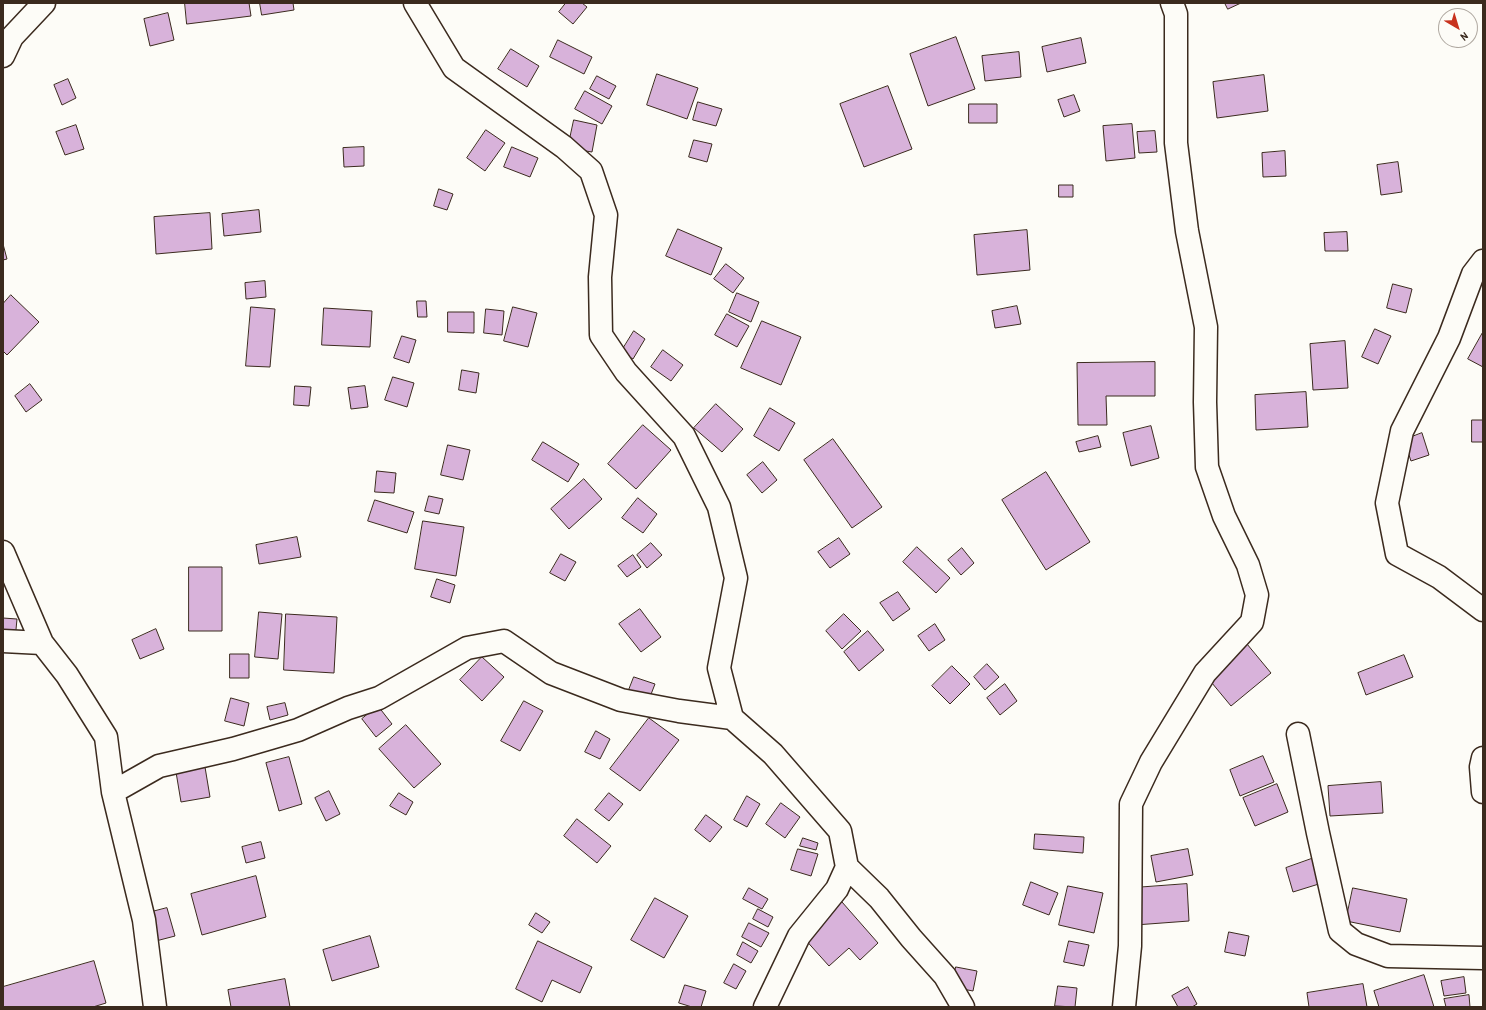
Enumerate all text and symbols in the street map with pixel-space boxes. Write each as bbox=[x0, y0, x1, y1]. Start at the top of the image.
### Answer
north arrow bbox=[1438, 8, 1478, 48]
text: N bbox=[1458, 29, 1471, 44]

